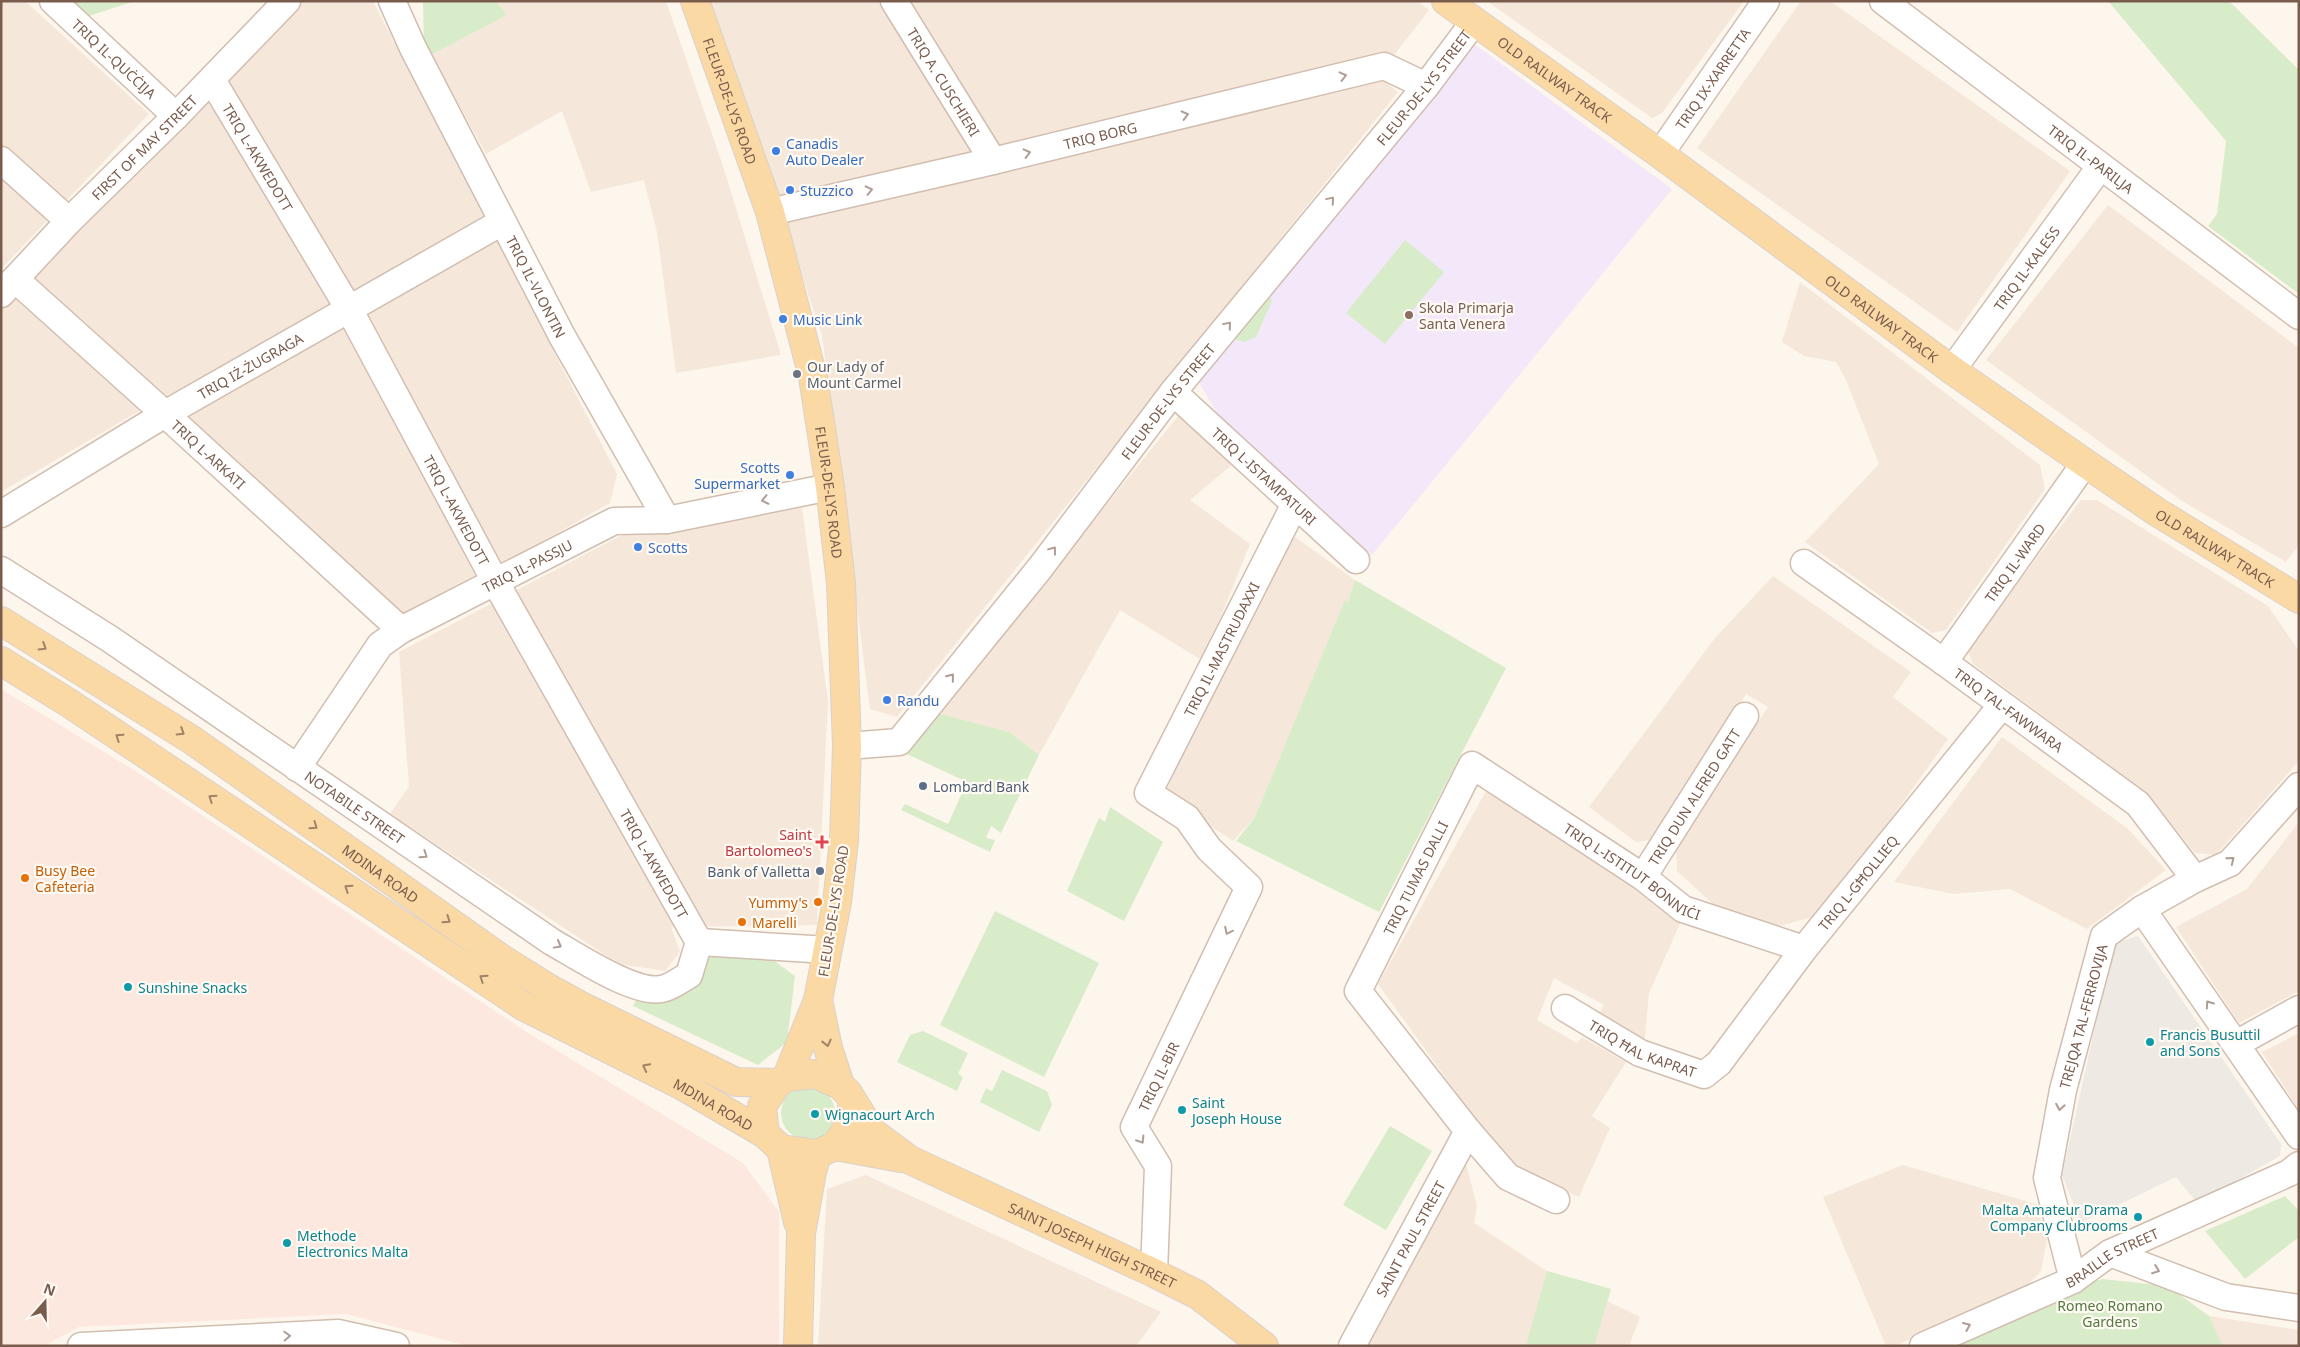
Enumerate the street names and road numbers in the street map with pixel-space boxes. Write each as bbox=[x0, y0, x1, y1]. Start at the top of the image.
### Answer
street label: TRIQ IL-QUĊĊIJA bbox=[68, 14, 161, 102]
street label: TRIQ A. CUSCHIERI bbox=[903, 24, 985, 140]
street label: TRIQ IX-XARRETTA bbox=[1671, 24, 1754, 133]
street label: FLEUR-DE-LYS STREET bbox=[1372, 25, 1475, 149]
street label: OLD RAILWAY TRACK bbox=[1494, 32, 1616, 127]
street label: FLEUR-DE-LYS ROAD bbox=[699, 35, 762, 167]
street label: FIRST OF MAY STREET bbox=[87, 90, 201, 204]
street label: TRIQ L-AKWEDOTT bbox=[219, 100, 298, 215]
street label: TRIQ BORG bbox=[1062, 117, 1139, 153]
street label: TRIQ IL-PARILJA bbox=[2044, 120, 2138, 197]
street label: TRIQ IL-KALESS bbox=[1989, 222, 2064, 314]
street label: TRIQ IL-VLONTIN bbox=[502, 232, 571, 341]
street label: OLD RAILWAY TRACK bbox=[1821, 270, 1943, 367]
street label: TRIQ IŻ-ŻUGRAGA bbox=[194, 328, 306, 403]
street label: FLEUR-DE-LYS STREET bbox=[1116, 339, 1219, 463]
street label: TRIQ L-ARKATI bbox=[167, 415, 250, 493]
street label: TRIQ L-ISTAMPATURI bbox=[1208, 423, 1321, 529]
street label: FLEUR-DE-LYS ROAD bbox=[811, 425, 848, 559]
street label: TRIQ L-AKWEDOTT bbox=[419, 451, 494, 569]
street label: OLD RAILWAY TRACK bbox=[2152, 504, 2279, 592]
street label: TRIQ IL-WARD bbox=[1980, 519, 2049, 606]
street label: TRIQ IL-PASSJU bbox=[479, 534, 575, 596]
street label: TRIQ IL-MASTRUDAXXI bbox=[1179, 578, 1263, 720]
street label: TRIQ TAL-FAWWARA bbox=[1951, 663, 2067, 756]
street label: TRIQ DUN ALFRED GATT bbox=[1643, 725, 1744, 869]
street label: NOTABILE STREET bbox=[301, 766, 409, 848]
street label: TRIQ L-AKWEDOTT bbox=[616, 805, 693, 922]
street label: TRIQ TUMAS DALLI bbox=[1378, 817, 1452, 938]
street label: TRIQ L-ISTITUT BONNIĊI bbox=[1560, 818, 1703, 924]
street label: TRIQ L-GĦOLLIEQ bbox=[1813, 831, 1902, 934]
street label: MDINA ROAD bbox=[339, 840, 423, 907]
street label: FLEUR-DE-LYS ROAD bbox=[813, 844, 853, 978]
street label: TREJQA TAL-FERROVIJA bbox=[2054, 942, 2111, 1091]
street label: TRIQ ĦAL KAPRAT bbox=[1586, 1015, 1699, 1081]
street label: TRIQ IL-BIR bbox=[1133, 1038, 1183, 1114]
street label: MDINA ROAD bbox=[670, 1073, 757, 1135]
street label: SAINT PAUL STREET bbox=[1371, 1177, 1449, 1300]
street label: SAINT JOSEPH HIGH STREET bbox=[1006, 1197, 1180, 1292]
street label: BRAILLE STREET bbox=[2062, 1223, 2161, 1292]

